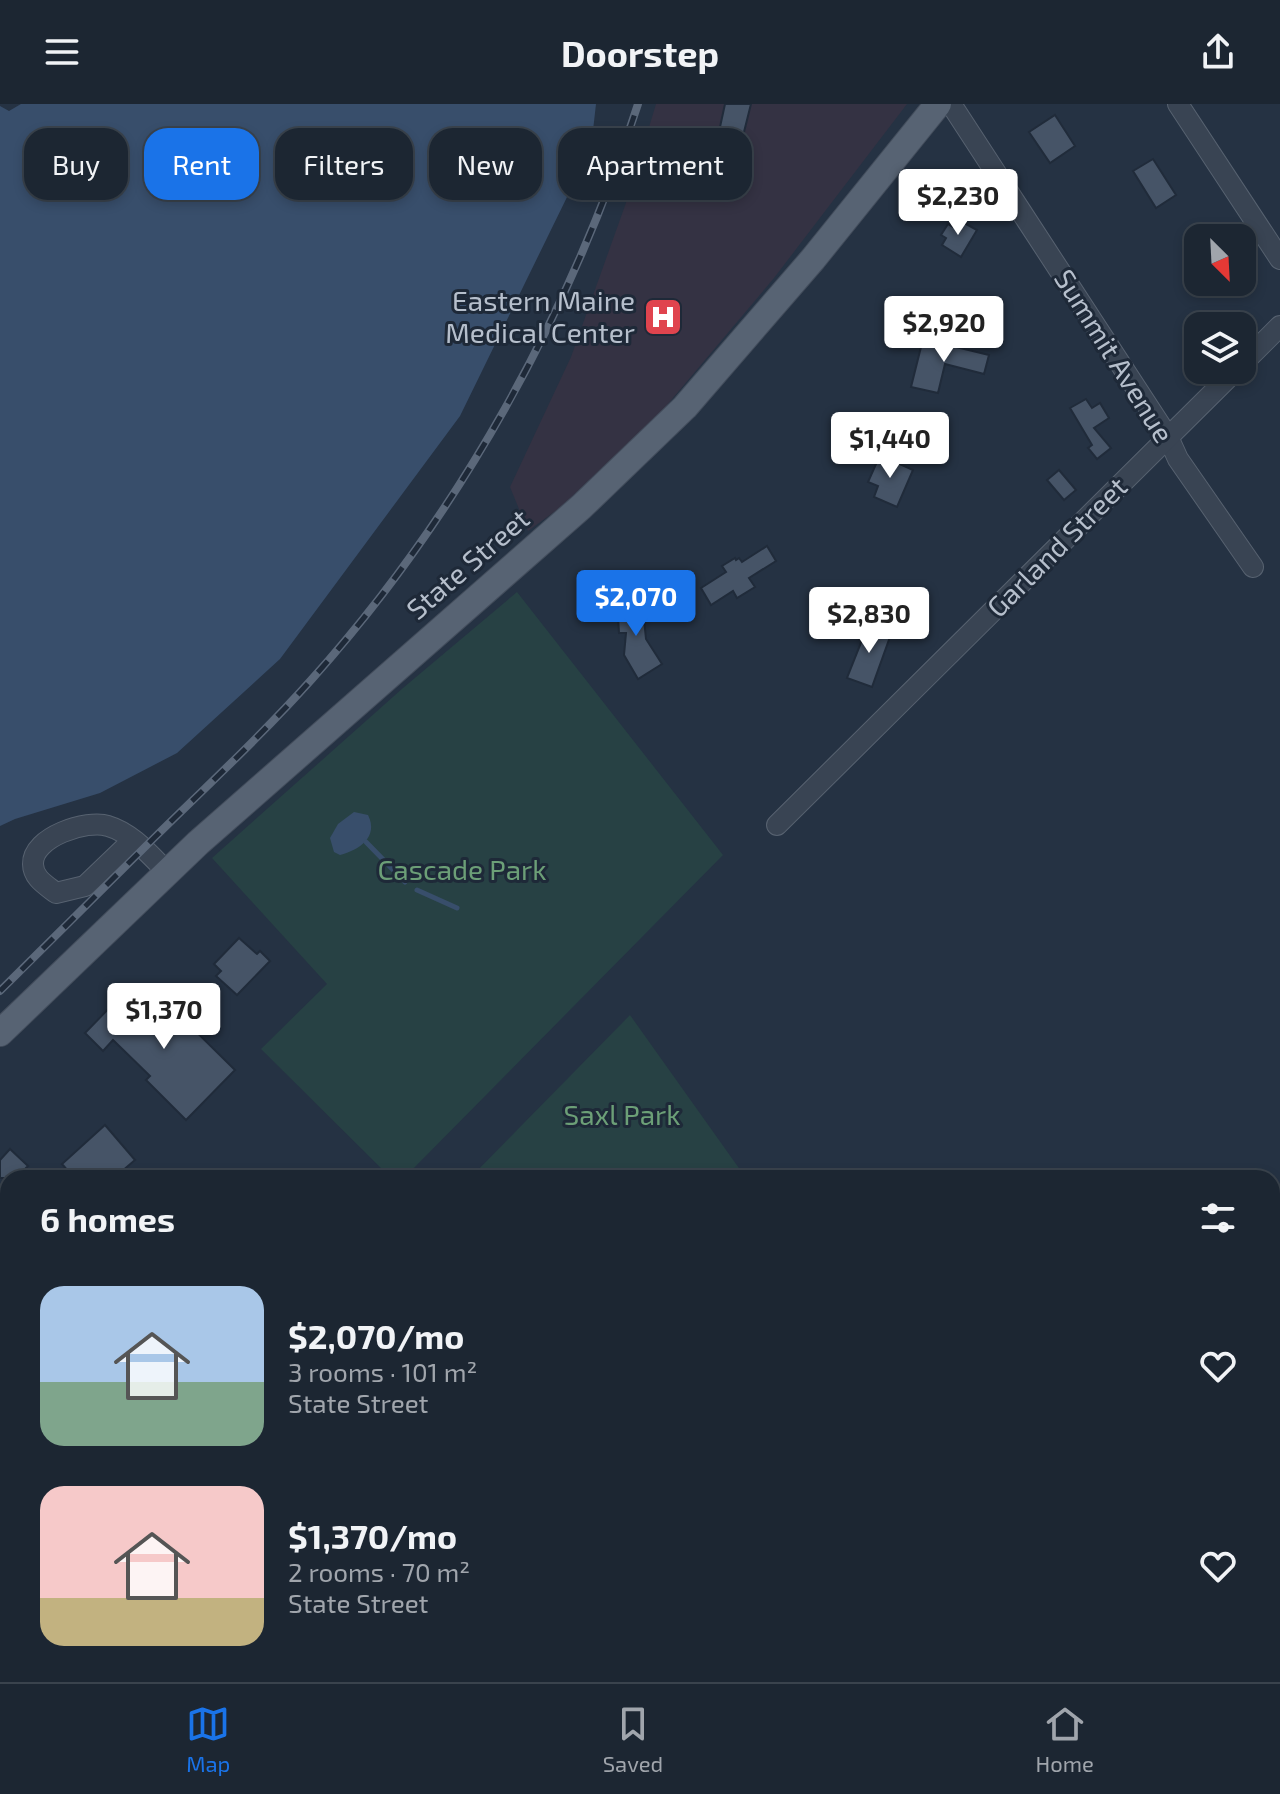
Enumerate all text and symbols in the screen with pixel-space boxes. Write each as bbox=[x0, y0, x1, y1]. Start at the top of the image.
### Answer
icon: menu bbox=[40, 30, 84, 74]
icon: share bbox=[1196, 30, 1240, 74]
text: Doorstep bbox=[561, 31, 719, 74]
chip: Buy bbox=[24, 128, 128, 200]
chip: Rent bbox=[144, 128, 259, 200]
chip: Filters bbox=[275, 128, 413, 200]
chip: New bbox=[429, 128, 542, 200]
chip: Apartment bbox=[558, 128, 752, 200]
pin: $2,230 bbox=[893, 169, 1023, 237]
text: $2,230 bbox=[917, 179, 999, 210]
north arrow bbox=[1184, 224, 1256, 296]
map controls bbox=[1184, 224, 1256, 384]
street label: Summit Avenue bbox=[1048, 263, 1182, 448]
place label: Eastern Maine Medical Center bbox=[445, 283, 635, 349]
hospital icon: Eastern Maine Medical Center bbox=[642, 296, 684, 338]
pin: $2,920 bbox=[879, 296, 1009, 364]
text: $2,920 bbox=[902, 306, 986, 337]
button: layers bbox=[1184, 312, 1256, 384]
pin: $1,440 bbox=[825, 412, 955, 480]
text: $1,440 bbox=[849, 422, 931, 453]
street label: Garland Street bbox=[979, 469, 1133, 623]
street label: State Street bbox=[399, 501, 536, 626]
pin: $2,070 bbox=[571, 570, 701, 638]
text: $2,070 bbox=[594, 580, 678, 611]
pin: $2,830 bbox=[804, 587, 934, 655]
text: $2,830 bbox=[827, 597, 911, 628]
park label: Cascade Park bbox=[377, 852, 547, 886]
pin: $1,370 bbox=[99, 983, 229, 1051]
text: $1,370 bbox=[125, 993, 203, 1024]
park label: Saxl Park bbox=[564, 1097, 681, 1131]
icon: filters bbox=[1196, 1196, 1240, 1240]
text: 6 homes bbox=[40, 1198, 175, 1239]
text: $2,070/mo bbox=[288, 1315, 464, 1356]
icon: home bbox=[104, 1318, 200, 1414]
icon: heart bbox=[1196, 1344, 1240, 1388]
text: 3 rooms · 101 m² bbox=[288, 1356, 477, 1387]
text: State Street bbox=[288, 1387, 429, 1418]
text: $1,370/mo bbox=[288, 1515, 457, 1556]
icon: home bbox=[104, 1518, 200, 1614]
icon: heart bbox=[1196, 1544, 1240, 1588]
text: 2 rooms · 70 m² bbox=[288, 1556, 470, 1587]
text: State Street bbox=[288, 1587, 429, 1618]
tab: Map bbox=[186, 1702, 230, 1776]
tab: Saved bbox=[603, 1702, 663, 1776]
tab: Home bbox=[1035, 1702, 1094, 1776]

